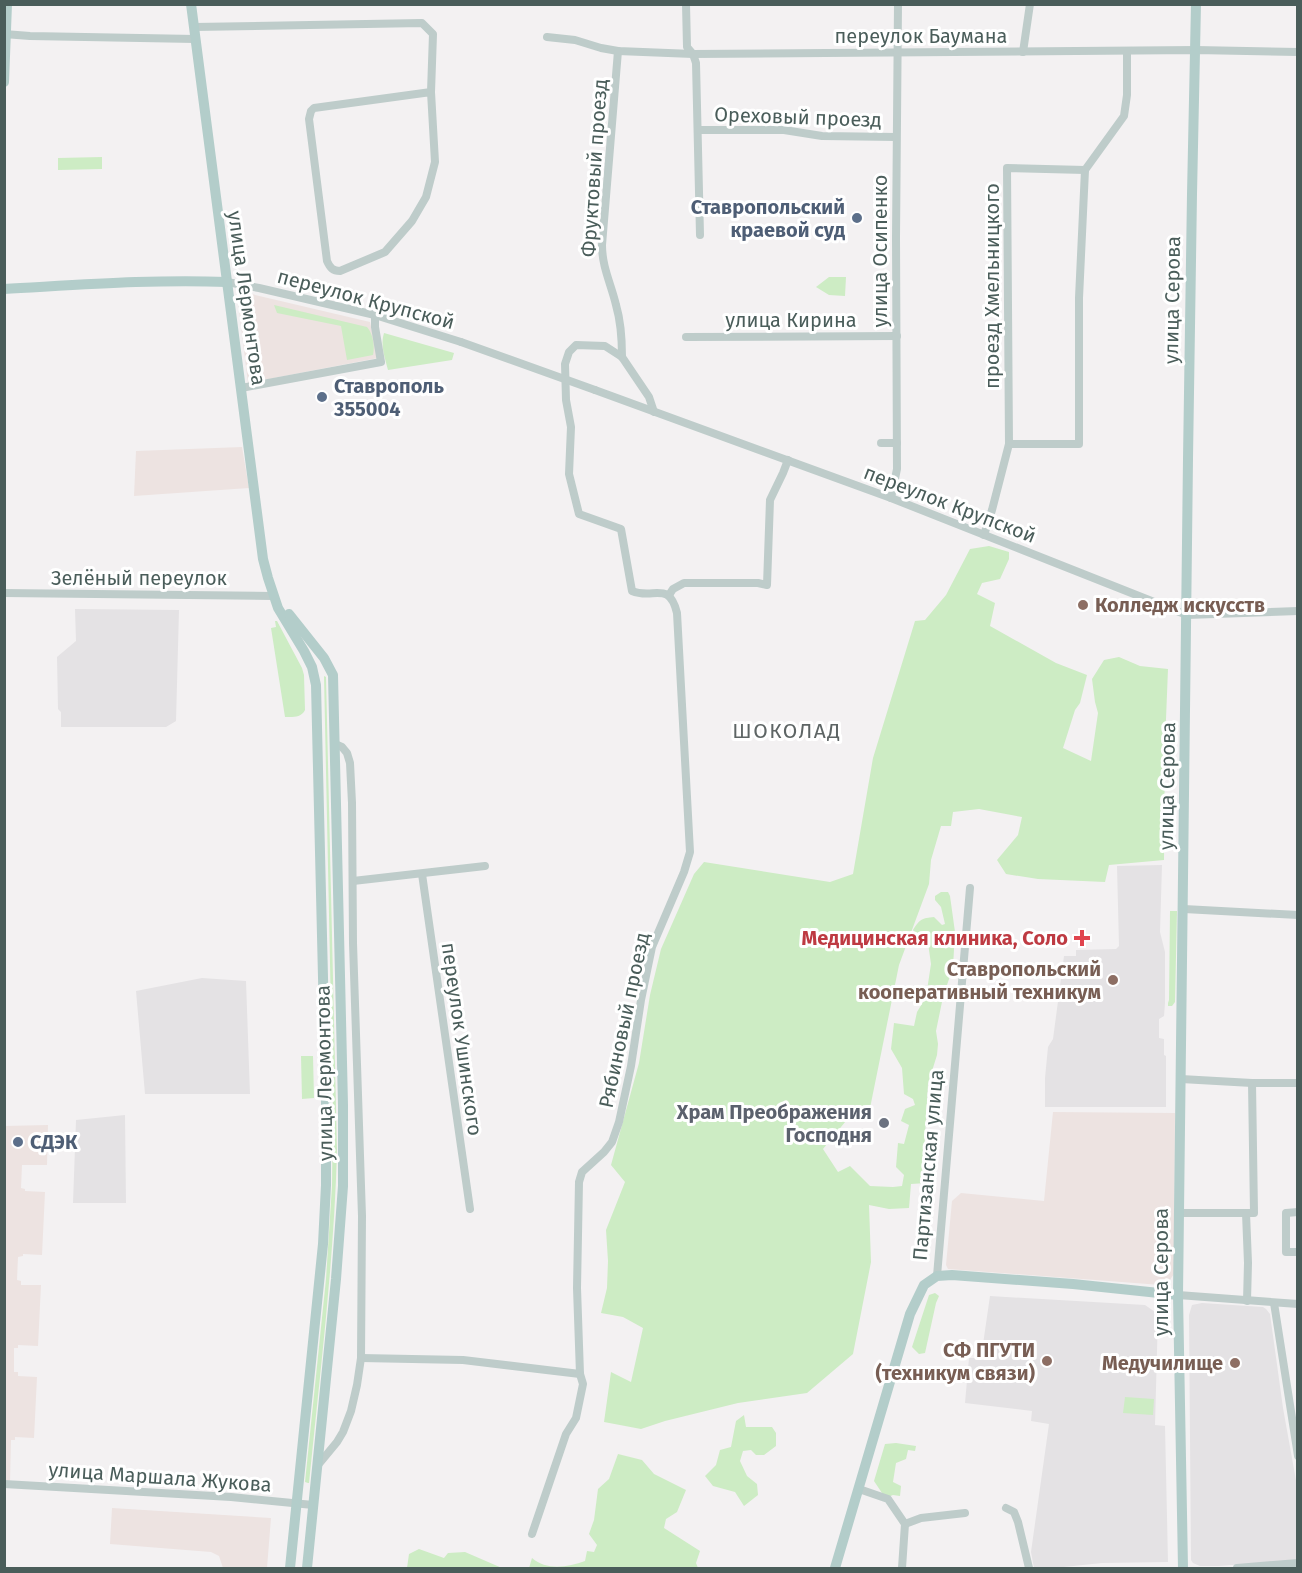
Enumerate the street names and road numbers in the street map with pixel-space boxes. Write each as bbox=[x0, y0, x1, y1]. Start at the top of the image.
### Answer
street label: переулок Баумана bbox=[835, 24, 1007, 48]
street label: Фруктовый проезд bbox=[576, 78, 612, 258]
street label: Ореховый проезд bbox=[714, 102, 882, 132]
street label: улица Осипенко bbox=[868, 175, 892, 327]
street label: проезд Хмельницкого bbox=[980, 183, 1004, 389]
street label: улица Лермонтова bbox=[223, 209, 271, 387]
street label: улица Серова bbox=[1159, 236, 1185, 364]
street label: переулок Крупской bbox=[275, 264, 457, 334]
street label: улица Кирина bbox=[725, 308, 857, 332]
street label: переулок Крупской bbox=[860, 460, 1040, 548]
street label: Зелёный переулок bbox=[51, 566, 228, 590]
street label: улица Серова bbox=[1154, 722, 1180, 850]
street label: Рябиновый проезд bbox=[594, 930, 654, 1110]
street label: переулок Ушинского bbox=[437, 941, 487, 1137]
street label: улица Лермонтова bbox=[310, 985, 338, 1161]
street label: Партизанская улица bbox=[908, 1068, 948, 1262]
street label: улица Серова bbox=[1149, 1208, 1173, 1336]
street label: улица Маршала Жукова bbox=[48, 1457, 272, 1497]

